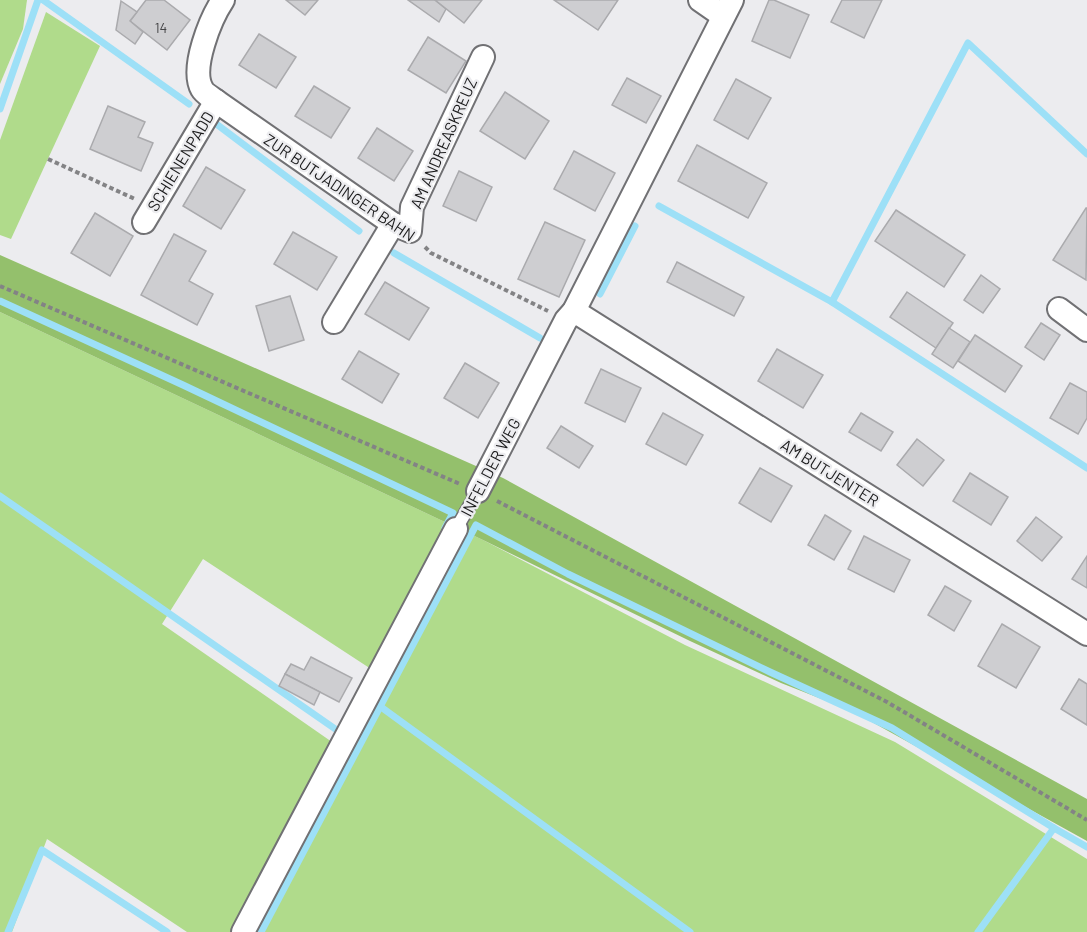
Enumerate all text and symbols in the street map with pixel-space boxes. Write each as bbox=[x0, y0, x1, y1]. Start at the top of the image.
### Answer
house number: 14 bbox=[155, 19, 167, 36]
street label: AM ANDREASKREUZ bbox=[406, 75, 480, 211]
street label: SCHIENENPADD bbox=[143, 108, 217, 214]
street label: ZUR BUTJADINGER BAHN bbox=[261, 129, 419, 245]
street label: INFELDER WEG bbox=[456, 415, 524, 519]
street label: AM BUTJENTER bbox=[778, 434, 883, 510]

